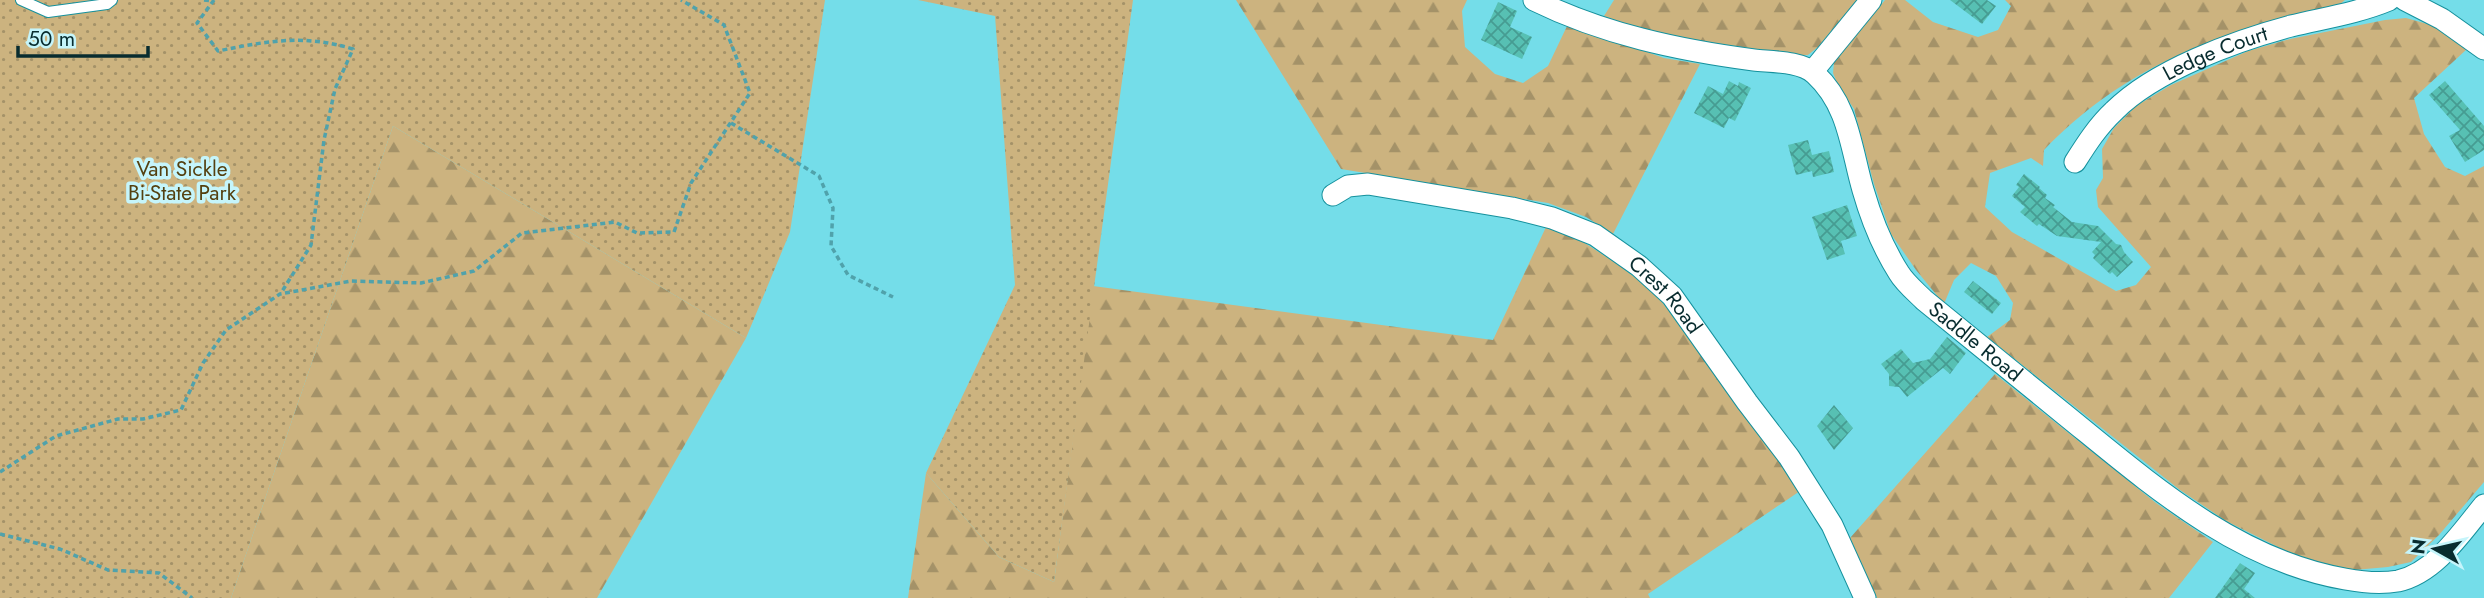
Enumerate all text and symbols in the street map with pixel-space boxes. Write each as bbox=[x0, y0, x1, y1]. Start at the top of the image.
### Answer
scale bar bbox=[18, 14, 147, 58]
street label: Ledge Court bbox=[2157, 19, 2271, 88]
text: 50 m bbox=[28, 24, 75, 54]
park label: Van Sickle Bi-State Park bbox=[128, 154, 237, 208]
street label: Crest Road bbox=[1623, 248, 1709, 340]
street label: Saddle Road bbox=[1922, 294, 2029, 389]
north arrow bbox=[2400, 514, 2470, 584]
text: N bbox=[2404, 537, 2433, 556]

